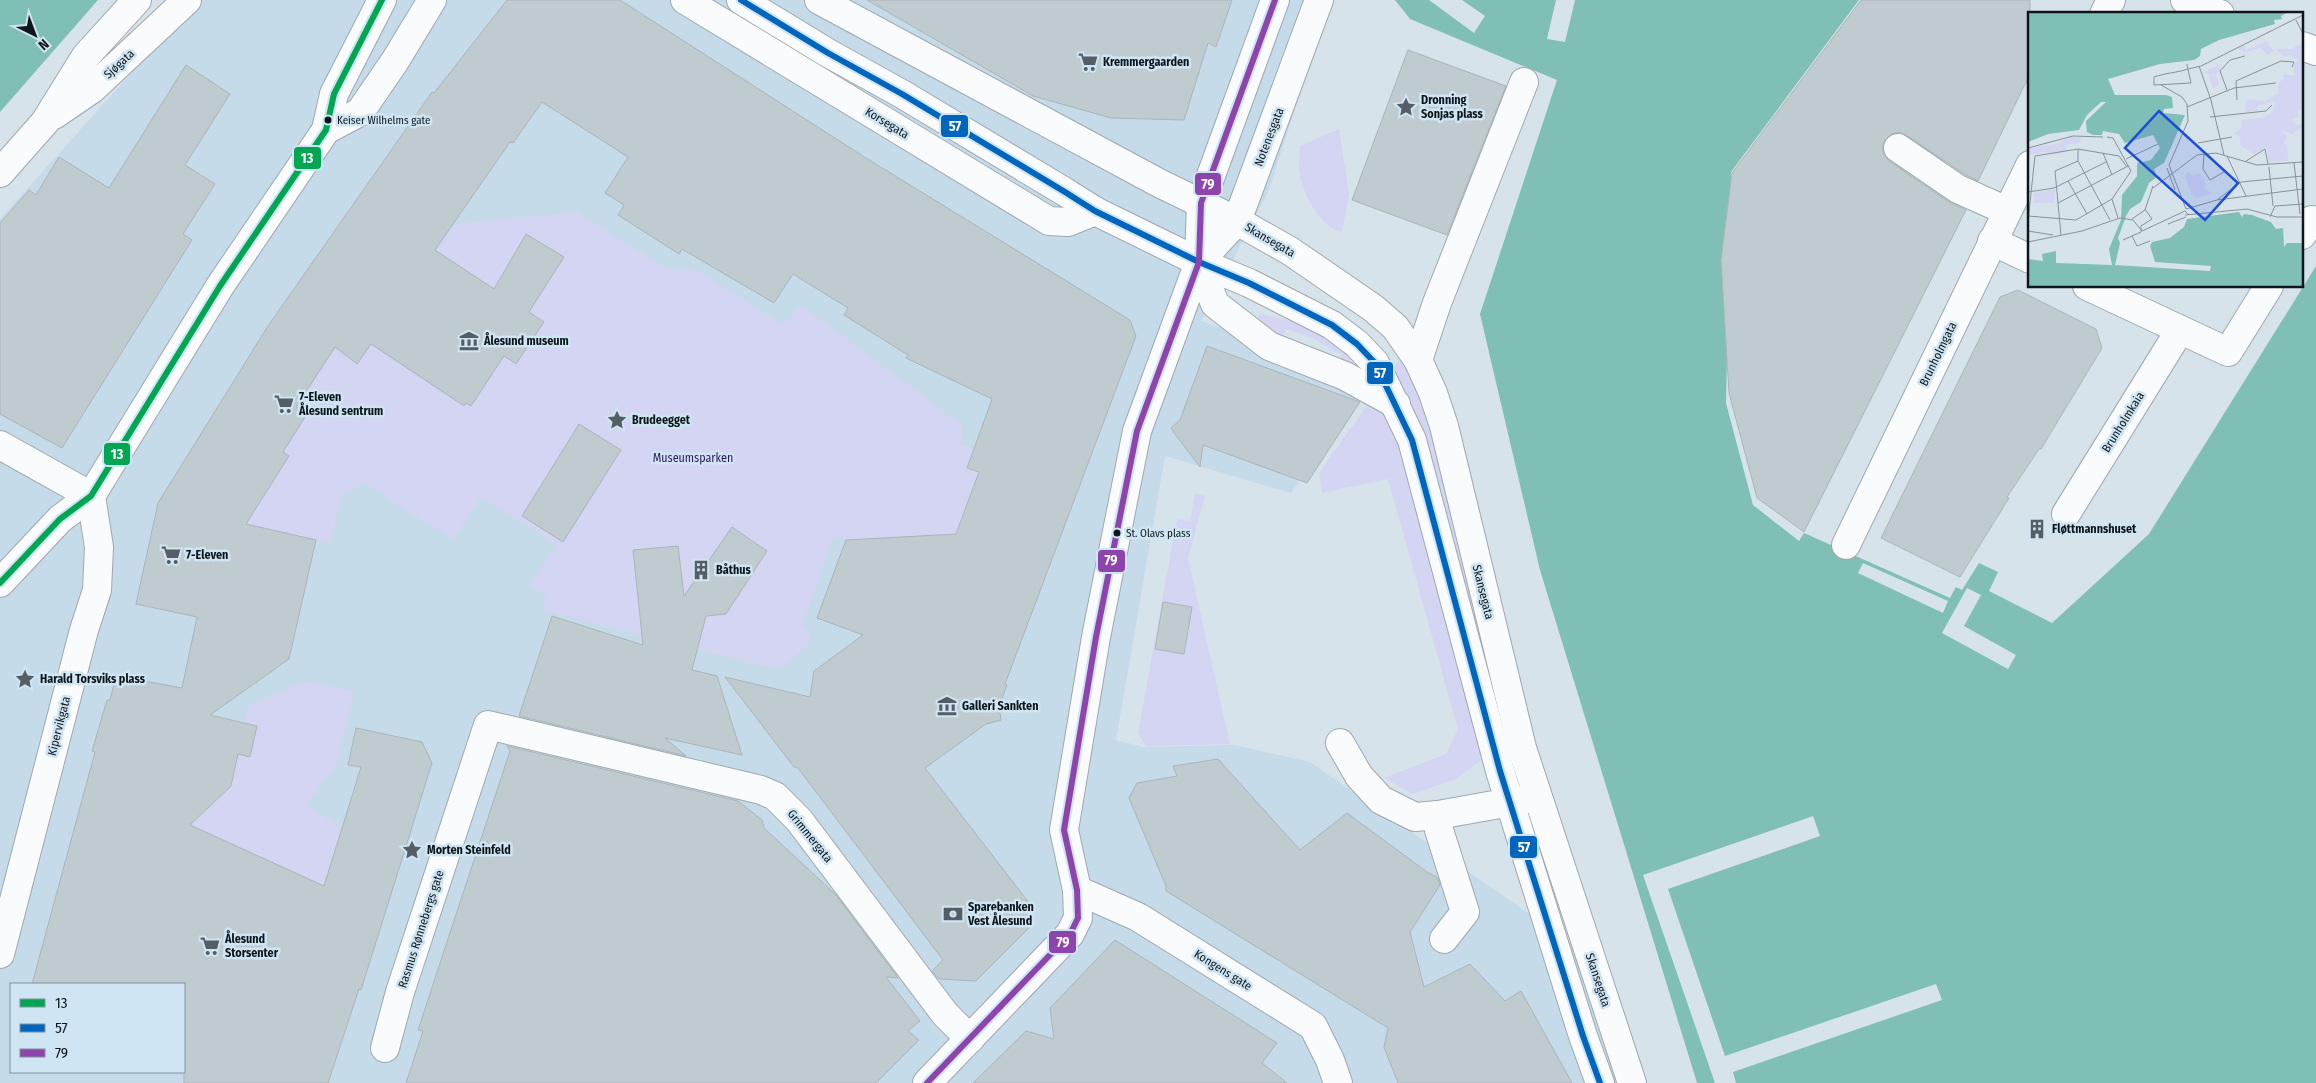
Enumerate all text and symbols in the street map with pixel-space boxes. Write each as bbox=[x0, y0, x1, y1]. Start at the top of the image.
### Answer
north arrow bbox=[10, 10, 60, 60]
inset map bbox=[2028, 12, 2304, 288]
text: N bbox=[35, 35, 52, 53]
street label: Sjøgata bbox=[101, 46, 137, 82]
supermarket icon: Kremmergaarden bbox=[1077, 51, 1099, 73]
place label: Kremmergaarden bbox=[1103, 55, 1189, 69]
place label: Dronning Sonjas plass bbox=[1421, 93, 1483, 121]
place icon: Dronning Sonjas plass bbox=[1395, 96, 1417, 118]
street label: Korsegata bbox=[863, 104, 912, 142]
street label: Notenesgata bbox=[1251, 106, 1287, 168]
place label: Keiser Wilhelms gate bbox=[337, 114, 430, 127]
line badge: 57 bbox=[940, 114, 969, 138]
marker: Keiser Wilhelms gate bbox=[323, 115, 333, 125]
text: 57 bbox=[949, 118, 961, 135]
line badge: 13 bbox=[293, 146, 322, 170]
text: 13 bbox=[301, 150, 314, 167]
line badge: 79 bbox=[1194, 172, 1222, 196]
text: 79 bbox=[1201, 176, 1215, 193]
street label: Skansegata bbox=[1242, 220, 1298, 260]
street label: Brunholmgata bbox=[1916, 320, 1960, 388]
museum icon: Ålesund museum bbox=[458, 330, 480, 352]
place label: Ålesund museum bbox=[483, 332, 569, 348]
line badge: 57 bbox=[1366, 361, 1394, 385]
text: 57 bbox=[1374, 365, 1386, 382]
street label: Brunholmkaia bbox=[2099, 389, 2147, 455]
place label: 7-Eleven Ålesund sentrum bbox=[298, 390, 383, 418]
supermarket icon: 7-Eleven Ålesund sentrum bbox=[273, 393, 295, 415]
place icon: Brudeegget bbox=[606, 409, 628, 431]
place label: Brudeegget bbox=[632, 413, 691, 427]
line badge: 13 bbox=[103, 442, 131, 466]
text: 13 bbox=[111, 446, 124, 463]
park label: Museumsparken bbox=[653, 451, 733, 465]
building icon: Fløttmannshuset bbox=[2026, 518, 2048, 540]
place label: Fløttmannshuset bbox=[2052, 522, 2137, 536]
place label: St. Olavs plass bbox=[1126, 527, 1191, 540]
marker: St. Olavs plass bbox=[1112, 528, 1122, 538]
supermarket icon: 7-Eleven bbox=[160, 544, 182, 566]
place label: 7-Eleven bbox=[186, 548, 228, 562]
line badge: 79 bbox=[1097, 549, 1126, 573]
text: 79 bbox=[1104, 552, 1118, 569]
building icon: Båthus bbox=[690, 559, 712, 581]
place label: Båthus bbox=[716, 563, 751, 577]
street label: Skansegata bbox=[1469, 563, 1497, 621]
place icon: Harald Torsviks plass bbox=[14, 668, 36, 690]
place label: Harald Torsviks plass bbox=[40, 672, 146, 686]
street label: Kipervikgata bbox=[45, 695, 73, 757]
museum icon: Galleri Sankten bbox=[936, 695, 958, 717]
place label: Galleri Sankten bbox=[962, 699, 1038, 713]
street label: Grimmergata bbox=[785, 807, 835, 865]
line badge: 57 bbox=[1509, 835, 1538, 859]
place icon: Morten Steinfeld bbox=[401, 839, 423, 861]
text: 57 bbox=[1518, 839, 1530, 856]
place label: Morten Steinfeld bbox=[427, 843, 511, 857]
street label: Rasmus Rønnebergs gate bbox=[395, 868, 447, 990]
place label: Sparebanken Vest Ålesund bbox=[967, 900, 1034, 928]
bank icon: Sparebanken Vest Ålesund bbox=[942, 903, 964, 925]
place label: Ålesund Storsenter bbox=[224, 930, 279, 960]
line badge: 79 bbox=[1048, 930, 1077, 954]
text: 79 bbox=[1056, 934, 1070, 951]
supermarket icon: Ålesund Storsenter bbox=[199, 935, 221, 957]
street label: Kongens gate bbox=[1192, 947, 1255, 993]
street label: Skansegata bbox=[1583, 951, 1613, 1009]
legend bbox=[10, 983, 185, 1073]
text: 13 bbox=[55, 994, 68, 1012]
text: 57 bbox=[55, 1019, 68, 1037]
text: 79 bbox=[55, 1044, 68, 1062]

